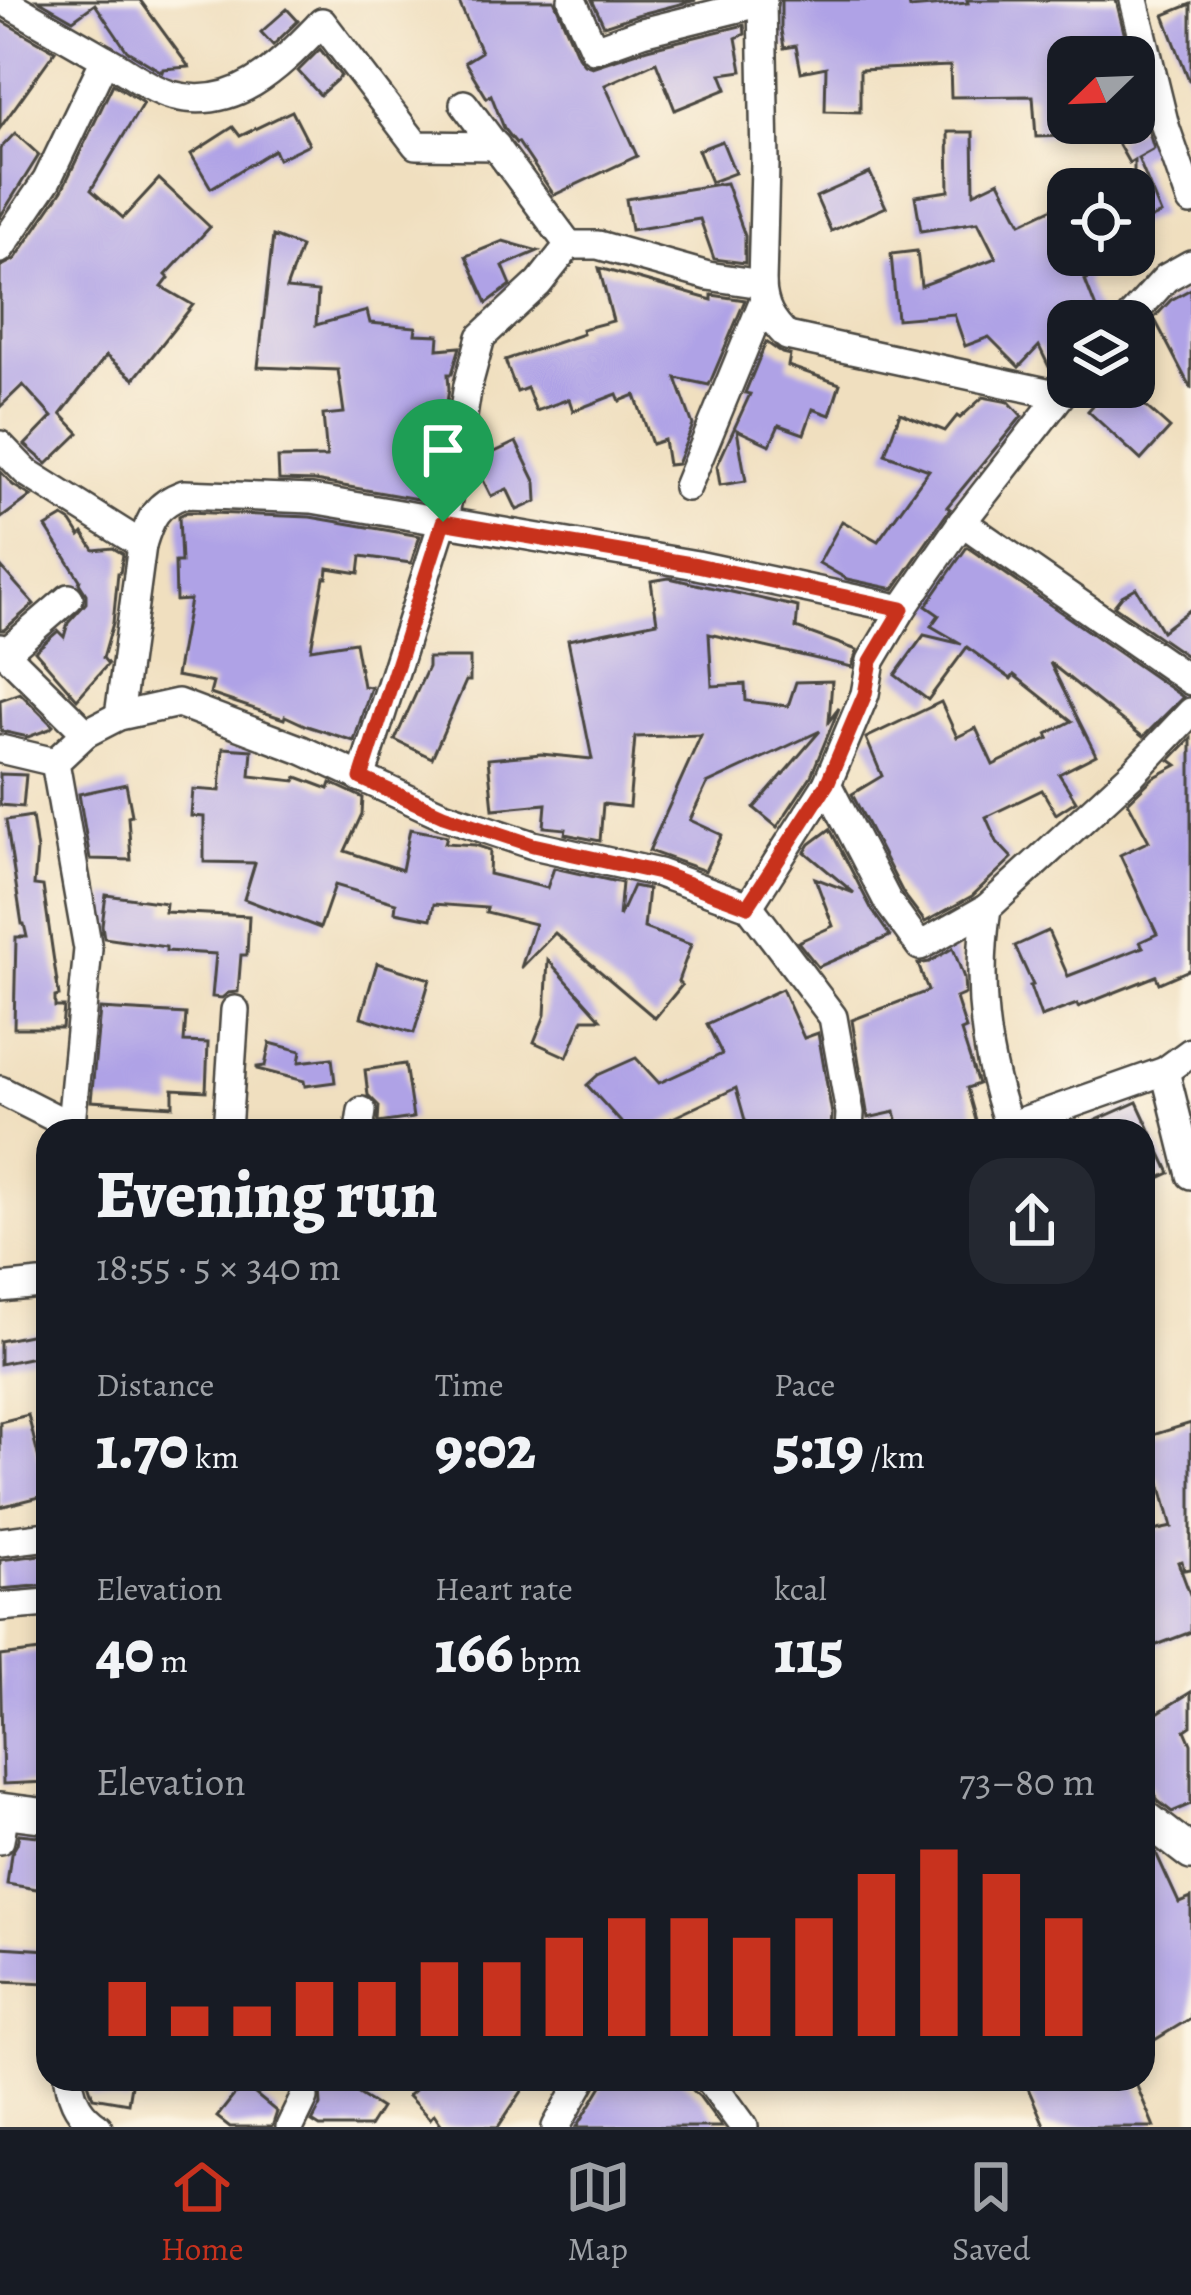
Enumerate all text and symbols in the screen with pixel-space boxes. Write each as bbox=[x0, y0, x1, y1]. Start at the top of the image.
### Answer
north arrow bbox=[1047, 36, 1155, 144]
map controls bbox=[1047, 36, 1155, 408]
button: locate bbox=[1047, 168, 1155, 276]
button: layers bbox=[1047, 300, 1155, 408]
pin bbox=[392, 399, 494, 522]
icon: arrive bbox=[410, 417, 476, 483]
text: Evening run bbox=[96, 1150, 438, 1240]
button: share bbox=[969, 1158, 1095, 1284]
text: 18:55 · 5 × 340 m bbox=[96, 1240, 341, 1293]
text: Distance bbox=[96, 1362, 214, 1407]
text: Time bbox=[435, 1362, 504, 1407]
text: Pace bbox=[774, 1362, 835, 1407]
text: 1.70 bbox=[96, 1407, 188, 1489]
text: 9:02 bbox=[435, 1407, 536, 1489]
text: 5:19 bbox=[774, 1407, 864, 1489]
text: km bbox=[188, 1434, 239, 1479]
text: /km bbox=[864, 1434, 925, 1479]
text: Elevation bbox=[96, 1566, 223, 1611]
text: Heart rate bbox=[435, 1566, 573, 1611]
text: kcal bbox=[774, 1566, 827, 1611]
text: 40 bbox=[96, 1611, 154, 1693]
text: 166 bbox=[435, 1611, 513, 1693]
text: 115 bbox=[774, 1611, 843, 1693]
text: m bbox=[154, 1638, 188, 1683]
text: bpm bbox=[513, 1638, 582, 1683]
text: Elevation bbox=[96, 1755, 246, 1808]
text: 73–80 m bbox=[959, 1755, 1095, 1808]
tab: Home bbox=[161, 2154, 244, 2271]
tab: Map bbox=[565, 2154, 631, 2271]
tab: Saved bbox=[952, 2154, 1030, 2271]

